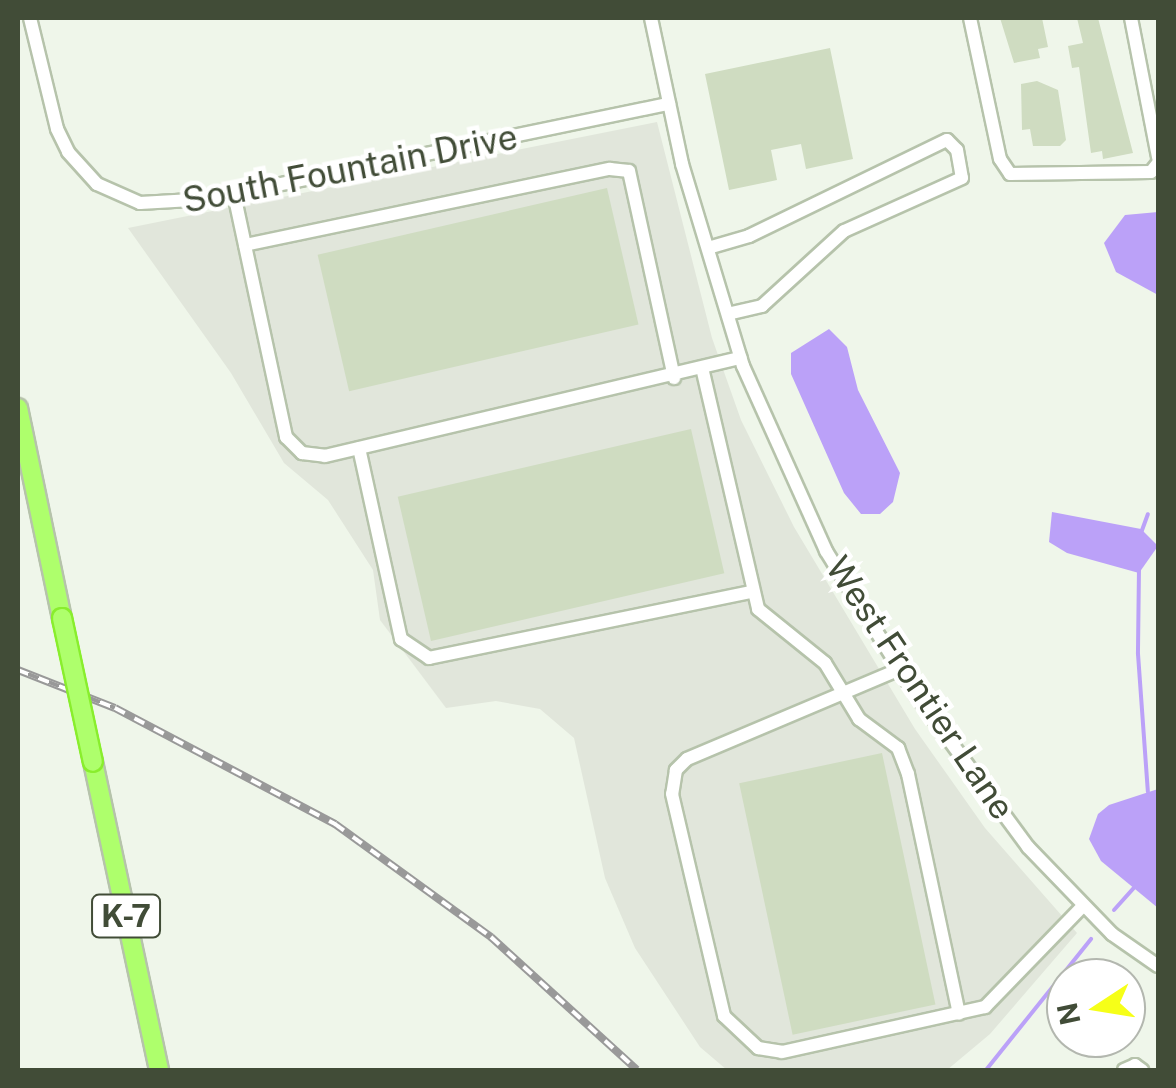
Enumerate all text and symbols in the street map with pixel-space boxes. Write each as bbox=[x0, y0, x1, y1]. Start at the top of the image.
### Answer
street label: South Fountain Drive bbox=[179, 116, 521, 222]
street label: West Frontier Lane bbox=[817, 549, 1023, 827]
road number: K-7 bbox=[91, 889, 161, 943]
north arrow bbox=[1046, 958, 1146, 1058]
text: N bbox=[1050, 1000, 1087, 1028]

